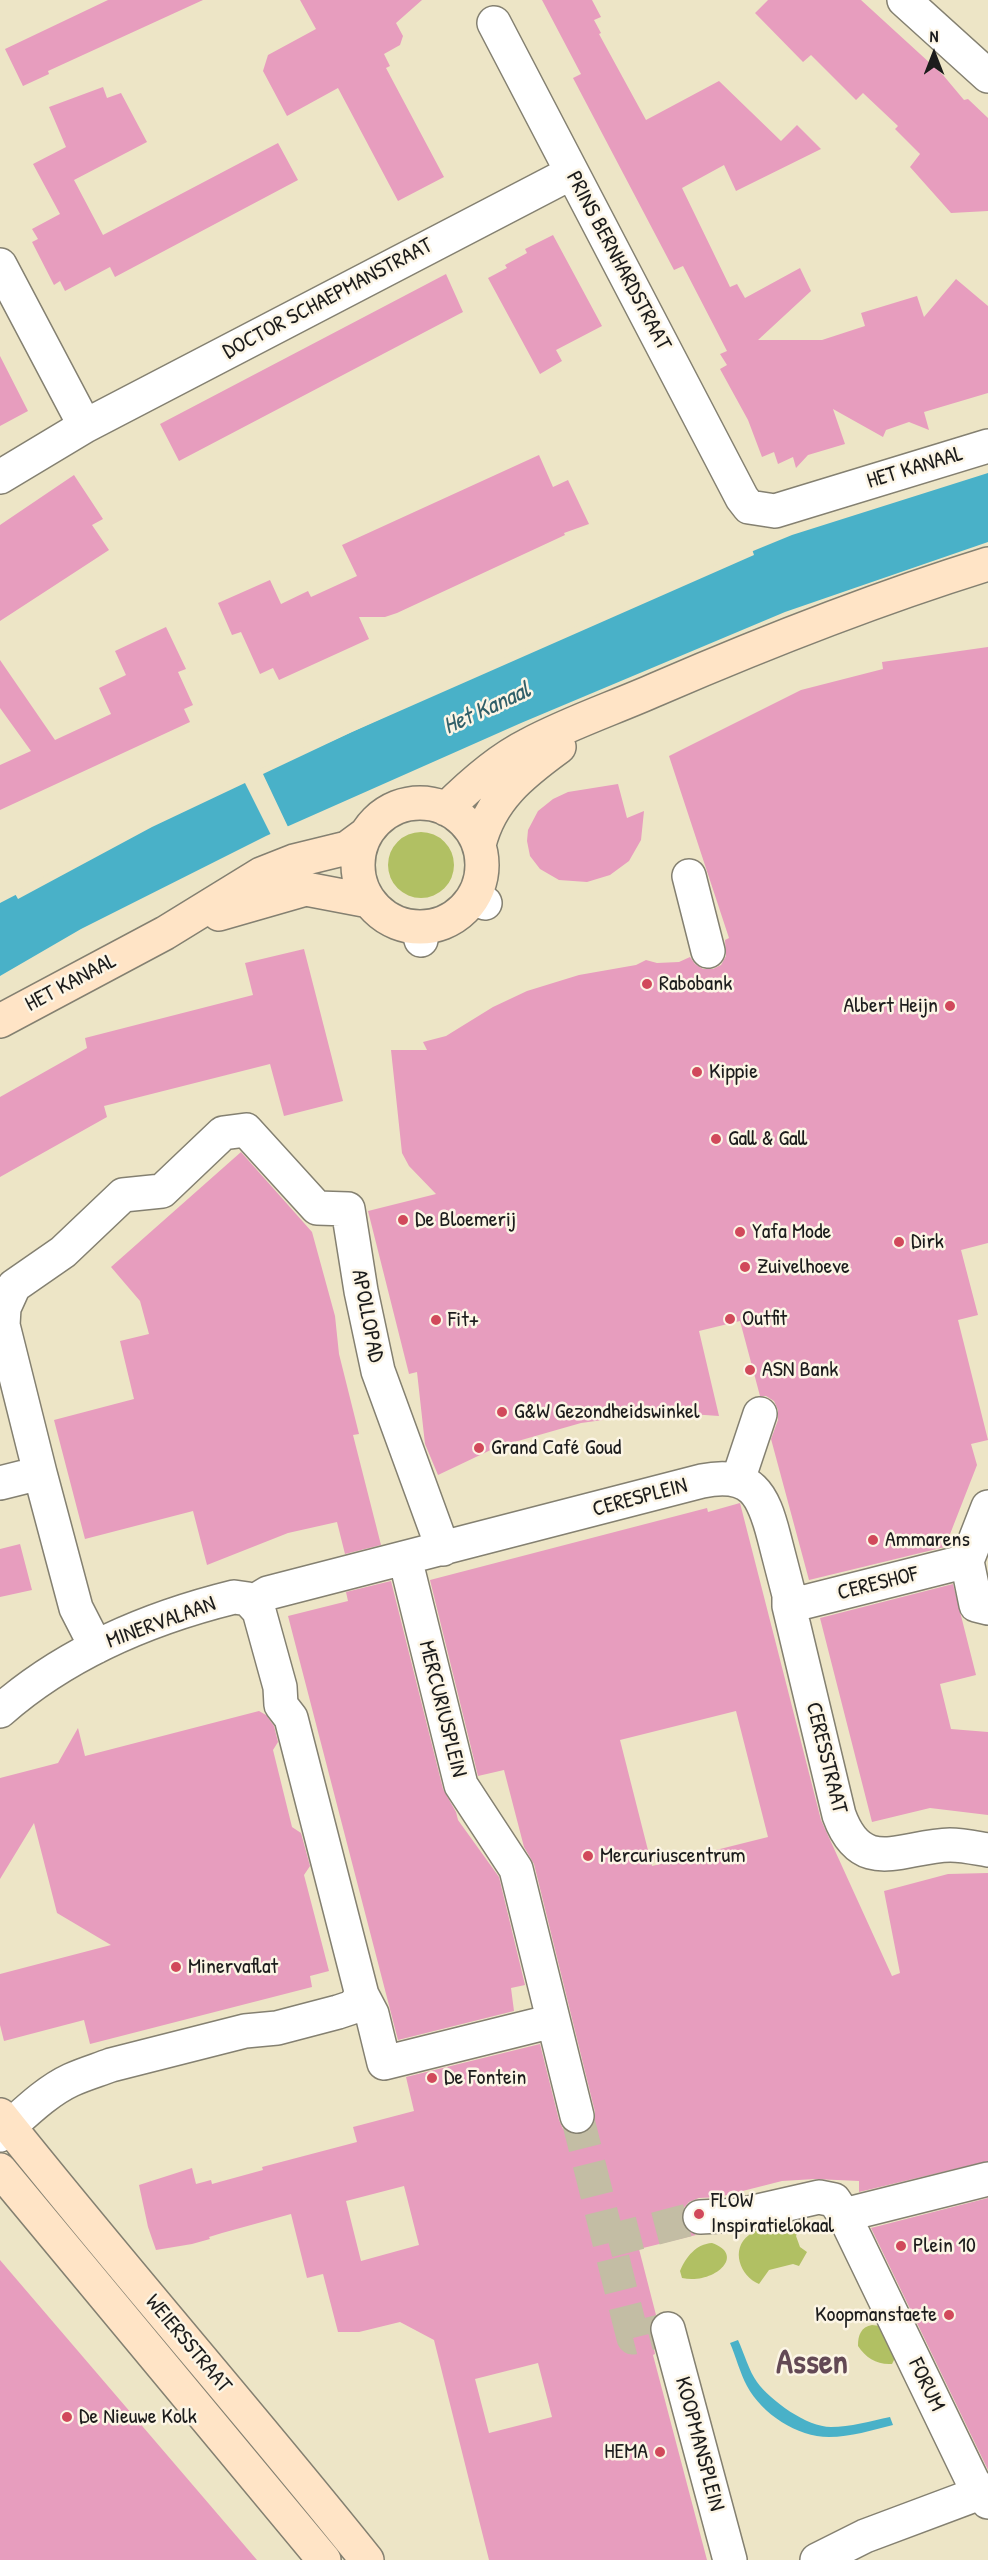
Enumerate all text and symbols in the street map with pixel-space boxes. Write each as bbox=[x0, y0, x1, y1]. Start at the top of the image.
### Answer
north arrow bbox=[904, 24, 964, 84]
text: N bbox=[930, 25, 938, 47]
street label: PRINS BERNHARDSTRAAT bbox=[560, 167, 676, 355]
street label: DOCTOR SCHAEPMANSTRAAT bbox=[219, 233, 437, 365]
street label: HET KANAAL bbox=[864, 441, 966, 495]
water label: Het Kanaal bbox=[439, 676, 535, 742]
street label: HET KANAAL bbox=[21, 948, 121, 1018]
place label: Rabobank bbox=[659, 971, 732, 997]
marker: Rabobank bbox=[640, 977, 654, 991]
place label: Albert Heijn bbox=[843, 993, 938, 1019]
marker: Albert Heijn bbox=[943, 999, 957, 1013]
place label: Kippie bbox=[709, 1059, 758, 1085]
marker: Kippie bbox=[690, 1065, 704, 1079]
place label: Gall & Gall bbox=[728, 1126, 807, 1152]
marker: Gall & Gall bbox=[709, 1132, 723, 1146]
place label: De Bloemerij bbox=[415, 1207, 516, 1233]
marker: De Bloemerij bbox=[396, 1213, 410, 1227]
place label: Yafa Mode bbox=[752, 1219, 831, 1245]
marker: Yafa Mode bbox=[733, 1225, 747, 1239]
place label: Dirk bbox=[911, 1229, 944, 1255]
marker: Dirk bbox=[892, 1235, 906, 1249]
place label: Zuivelhoeve bbox=[757, 1254, 850, 1280]
marker: Zuivelhoeve bbox=[738, 1260, 752, 1274]
street label: APOLLOPAD bbox=[345, 1267, 389, 1365]
place label: Outfit bbox=[742, 1306, 787, 1332]
place label: Fit+ bbox=[448, 1307, 479, 1333]
marker: Outfit bbox=[723, 1312, 737, 1326]
marker: Fit+ bbox=[429, 1313, 443, 1327]
place label: ASN Bank bbox=[762, 1357, 838, 1383]
marker: ASN Bank bbox=[743, 1363, 757, 1377]
place label: G&W Gezondheidswinkel bbox=[514, 1399, 700, 1425]
marker: G&W Gezondheidswinkel bbox=[495, 1405, 509, 1419]
place label: Grand Café Goud bbox=[491, 1435, 621, 1461]
marker: Grand Café Goud bbox=[472, 1441, 486, 1455]
street label: CERESPLEIN bbox=[590, 1473, 690, 1523]
place label: Ammarens bbox=[885, 1527, 970, 1553]
marker: Ammarens bbox=[866, 1533, 880, 1547]
street label: CERESHOF bbox=[835, 1561, 921, 1607]
street label: MINERVALAAN bbox=[103, 1591, 219, 1655]
street label: MERCURIUSPLEIN bbox=[412, 1638, 472, 1780]
street label: CERESSTRAAT bbox=[799, 1700, 853, 1816]
place label: Mercuriuscentrum bbox=[600, 1843, 745, 1869]
marker: Mercuriuscentrum bbox=[581, 1849, 595, 1863]
place label: Minervaflat bbox=[188, 1954, 278, 1980]
marker: Minervaflat bbox=[169, 1960, 183, 1974]
place label: De Fontein bbox=[444, 2065, 527, 2091]
marker: De Fontein bbox=[425, 2071, 439, 2085]
place label: FLOW Inspiratielokaal bbox=[711, 2188, 834, 2240]
marker: FLOW Inspiratielokaal bbox=[692, 2207, 706, 2221]
place label: Plein 10 bbox=[913, 2233, 976, 2259]
marker: Plein 10 bbox=[894, 2239, 908, 2253]
street label: WEIERSSTRAAT bbox=[139, 2289, 237, 2399]
place label: Koopmanstaete bbox=[815, 2302, 937, 2328]
marker: Koopmanstaete bbox=[942, 2308, 956, 2322]
district label: Assen bbox=[776, 2344, 848, 2384]
street label: FORUM bbox=[902, 2354, 950, 2416]
street label: KOOPMANSPLEIN bbox=[668, 2374, 730, 2514]
place label: De Nieuwe Kolk bbox=[79, 2404, 197, 2430]
marker: De Nieuwe Kolk bbox=[60, 2410, 74, 2424]
place label: HEMA bbox=[604, 2439, 648, 2465]
marker: HEMA bbox=[653, 2445, 667, 2459]

